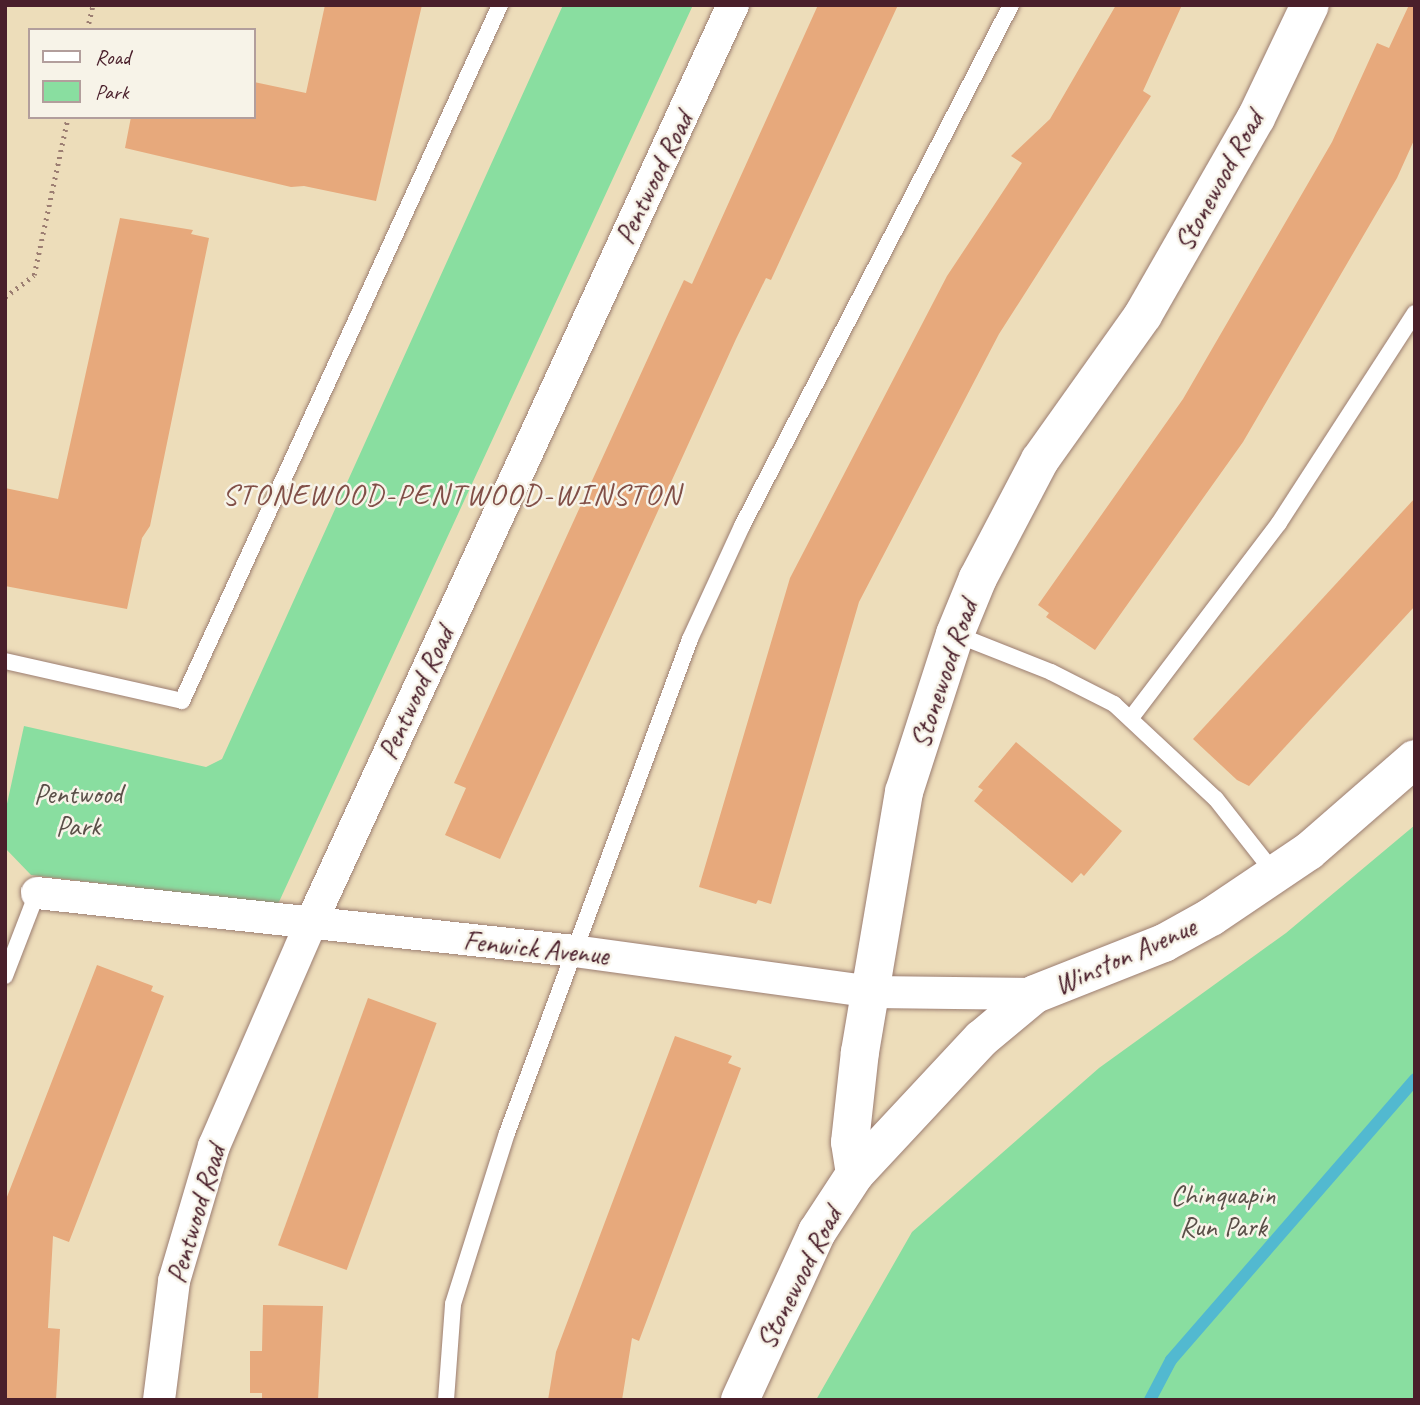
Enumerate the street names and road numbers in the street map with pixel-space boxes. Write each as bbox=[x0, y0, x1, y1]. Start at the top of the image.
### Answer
street label: Stonewood Road bbox=[1167, 106, 1271, 256]
street label: Pentwood Road bbox=[608, 107, 700, 249]
street label: Stonewood Road bbox=[903, 596, 985, 752]
street label: Pentwood Road bbox=[371, 621, 461, 765]
street label: Winston Avenue bbox=[1049, 910, 1201, 1002]
street label: Fenwick Avenue bbox=[462, 924, 610, 972]
street label: Pentwood Road bbox=[159, 1141, 233, 1287]
street label: Stonewood Road bbox=[749, 1202, 849, 1354]

